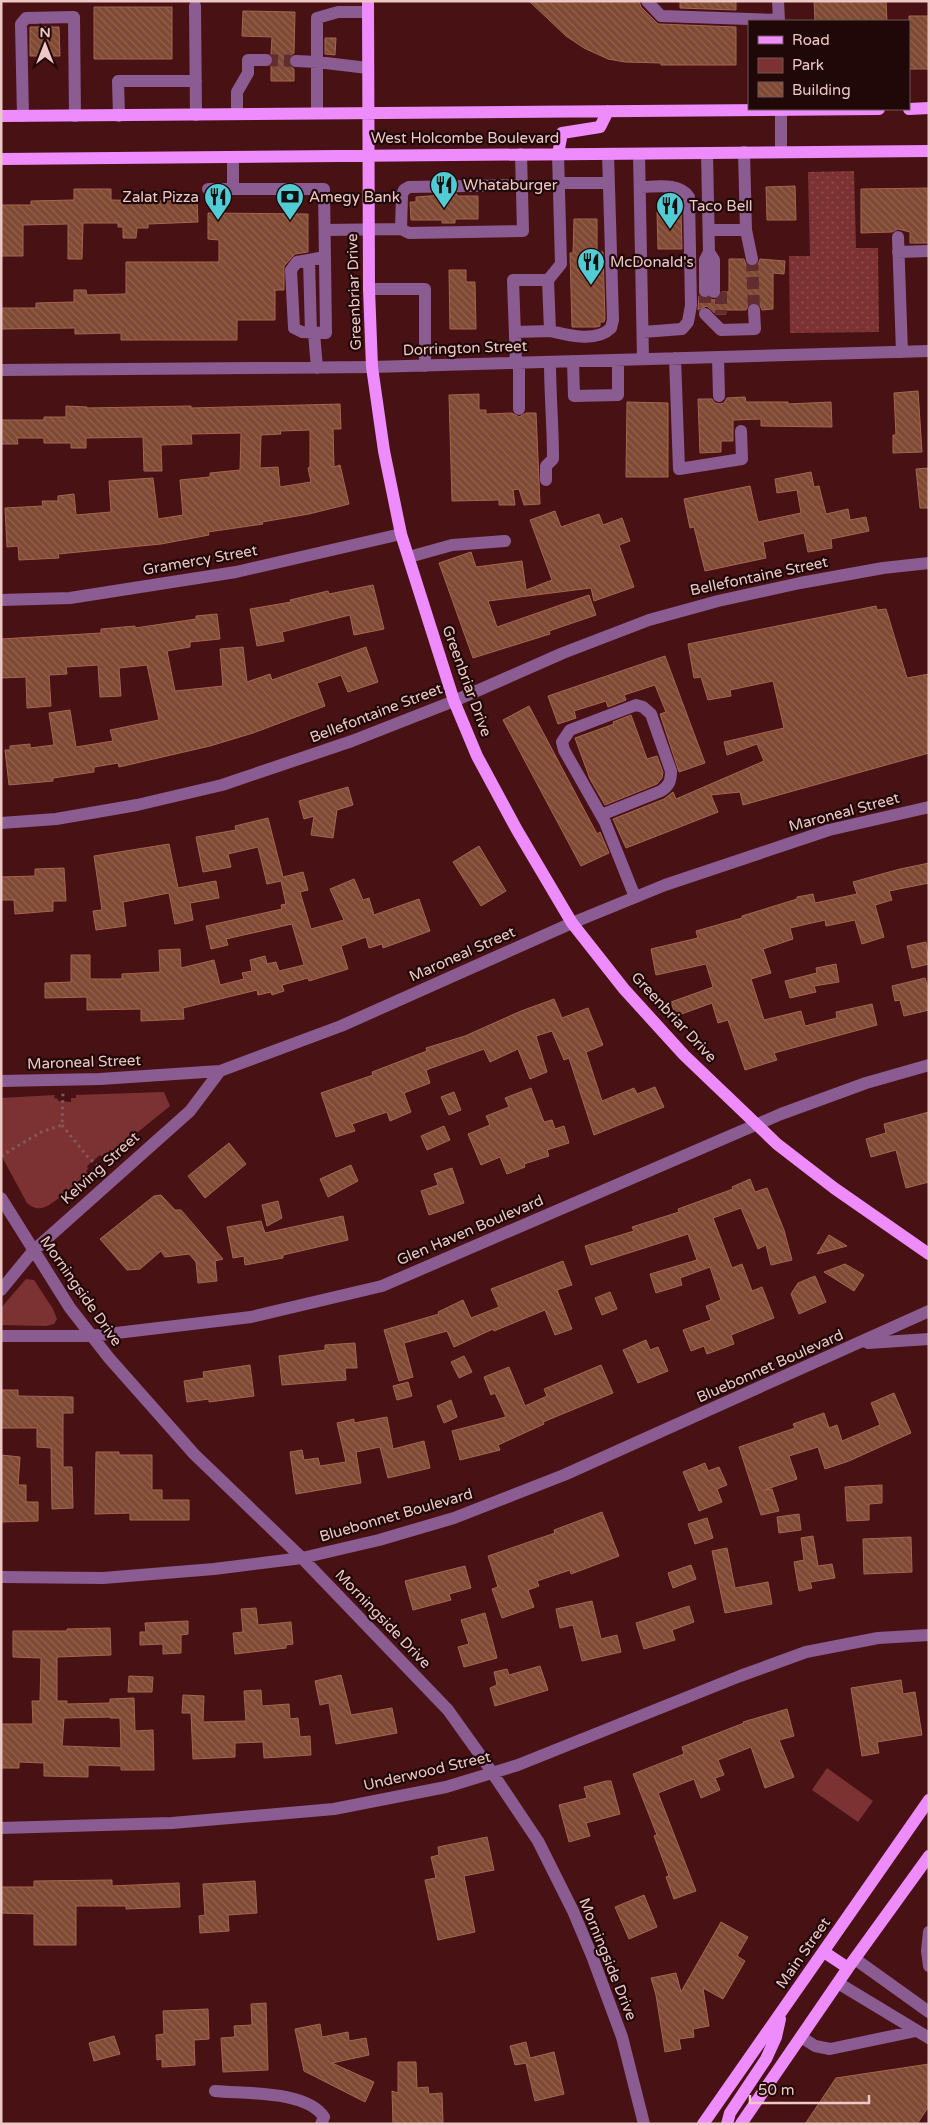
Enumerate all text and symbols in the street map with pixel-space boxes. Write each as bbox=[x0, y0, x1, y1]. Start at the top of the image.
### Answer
north arrow bbox=[20, 20, 70, 70]
legend bbox=[748, 20, 910, 110]
text: N bbox=[39, 24, 51, 41]
text: Road bbox=[792, 31, 830, 49]
text: Park bbox=[792, 56, 824, 74]
text: Building bbox=[792, 81, 851, 99]
street label: West Holcombe Boulevard bbox=[371, 129, 559, 147]
restaurant icon: Whataburger bbox=[429, 170, 459, 209]
place label: Whataburger bbox=[463, 176, 558, 194]
restaurant icon: Zalat Pizza bbox=[203, 182, 233, 221]
bank icon: Amegy Bank bbox=[275, 182, 305, 221]
place label: Zalat Pizza bbox=[122, 188, 199, 206]
place label: Amegy Bank bbox=[309, 188, 400, 206]
restaurant icon: Taco Bell bbox=[655, 191, 685, 230]
place label: Taco Bell bbox=[689, 197, 753, 215]
street label: Greenbriar Drive bbox=[343, 233, 365, 351]
restaurant icon: McDonald's bbox=[576, 247, 606, 286]
place label: McDonald's bbox=[610, 253, 694, 271]
street label: Dorrington Street bbox=[402, 337, 528, 359]
street label: Gramercy Street bbox=[141, 541, 259, 579]
street label: Bellefontaine Street bbox=[688, 553, 830, 599]
street label: Greenbriar Drive bbox=[439, 623, 495, 739]
street label: Bellefontaine Street bbox=[307, 679, 445, 747]
street label: Maroneal Street bbox=[787, 788, 902, 835]
street label: Maroneal Street bbox=[406, 922, 518, 985]
street label: Greenbriar Drive bbox=[628, 968, 720, 1066]
street label: Maroneal Street bbox=[27, 1051, 142, 1073]
street label: Kelving Street bbox=[57, 1128, 143, 1208]
street label: Glen Haven Boulevard bbox=[394, 1191, 546, 1269]
street label: Morningside Drive bbox=[36, 1232, 126, 1350]
street label: Bluebonnet Boulevard bbox=[694, 1326, 846, 1406]
street label: Bluebonnet Boulevard bbox=[317, 1484, 475, 1546]
street label: Morningside Drive bbox=[331, 1566, 435, 1672]
street label: Underwood Street bbox=[362, 1748, 493, 1794]
street label: Morningside Drive bbox=[575, 1895, 641, 2023]
street label: Main Street bbox=[772, 1914, 834, 1992]
scale bar bbox=[750, 2072, 869, 2104]
text: 50 m bbox=[758, 2081, 795, 2099]

